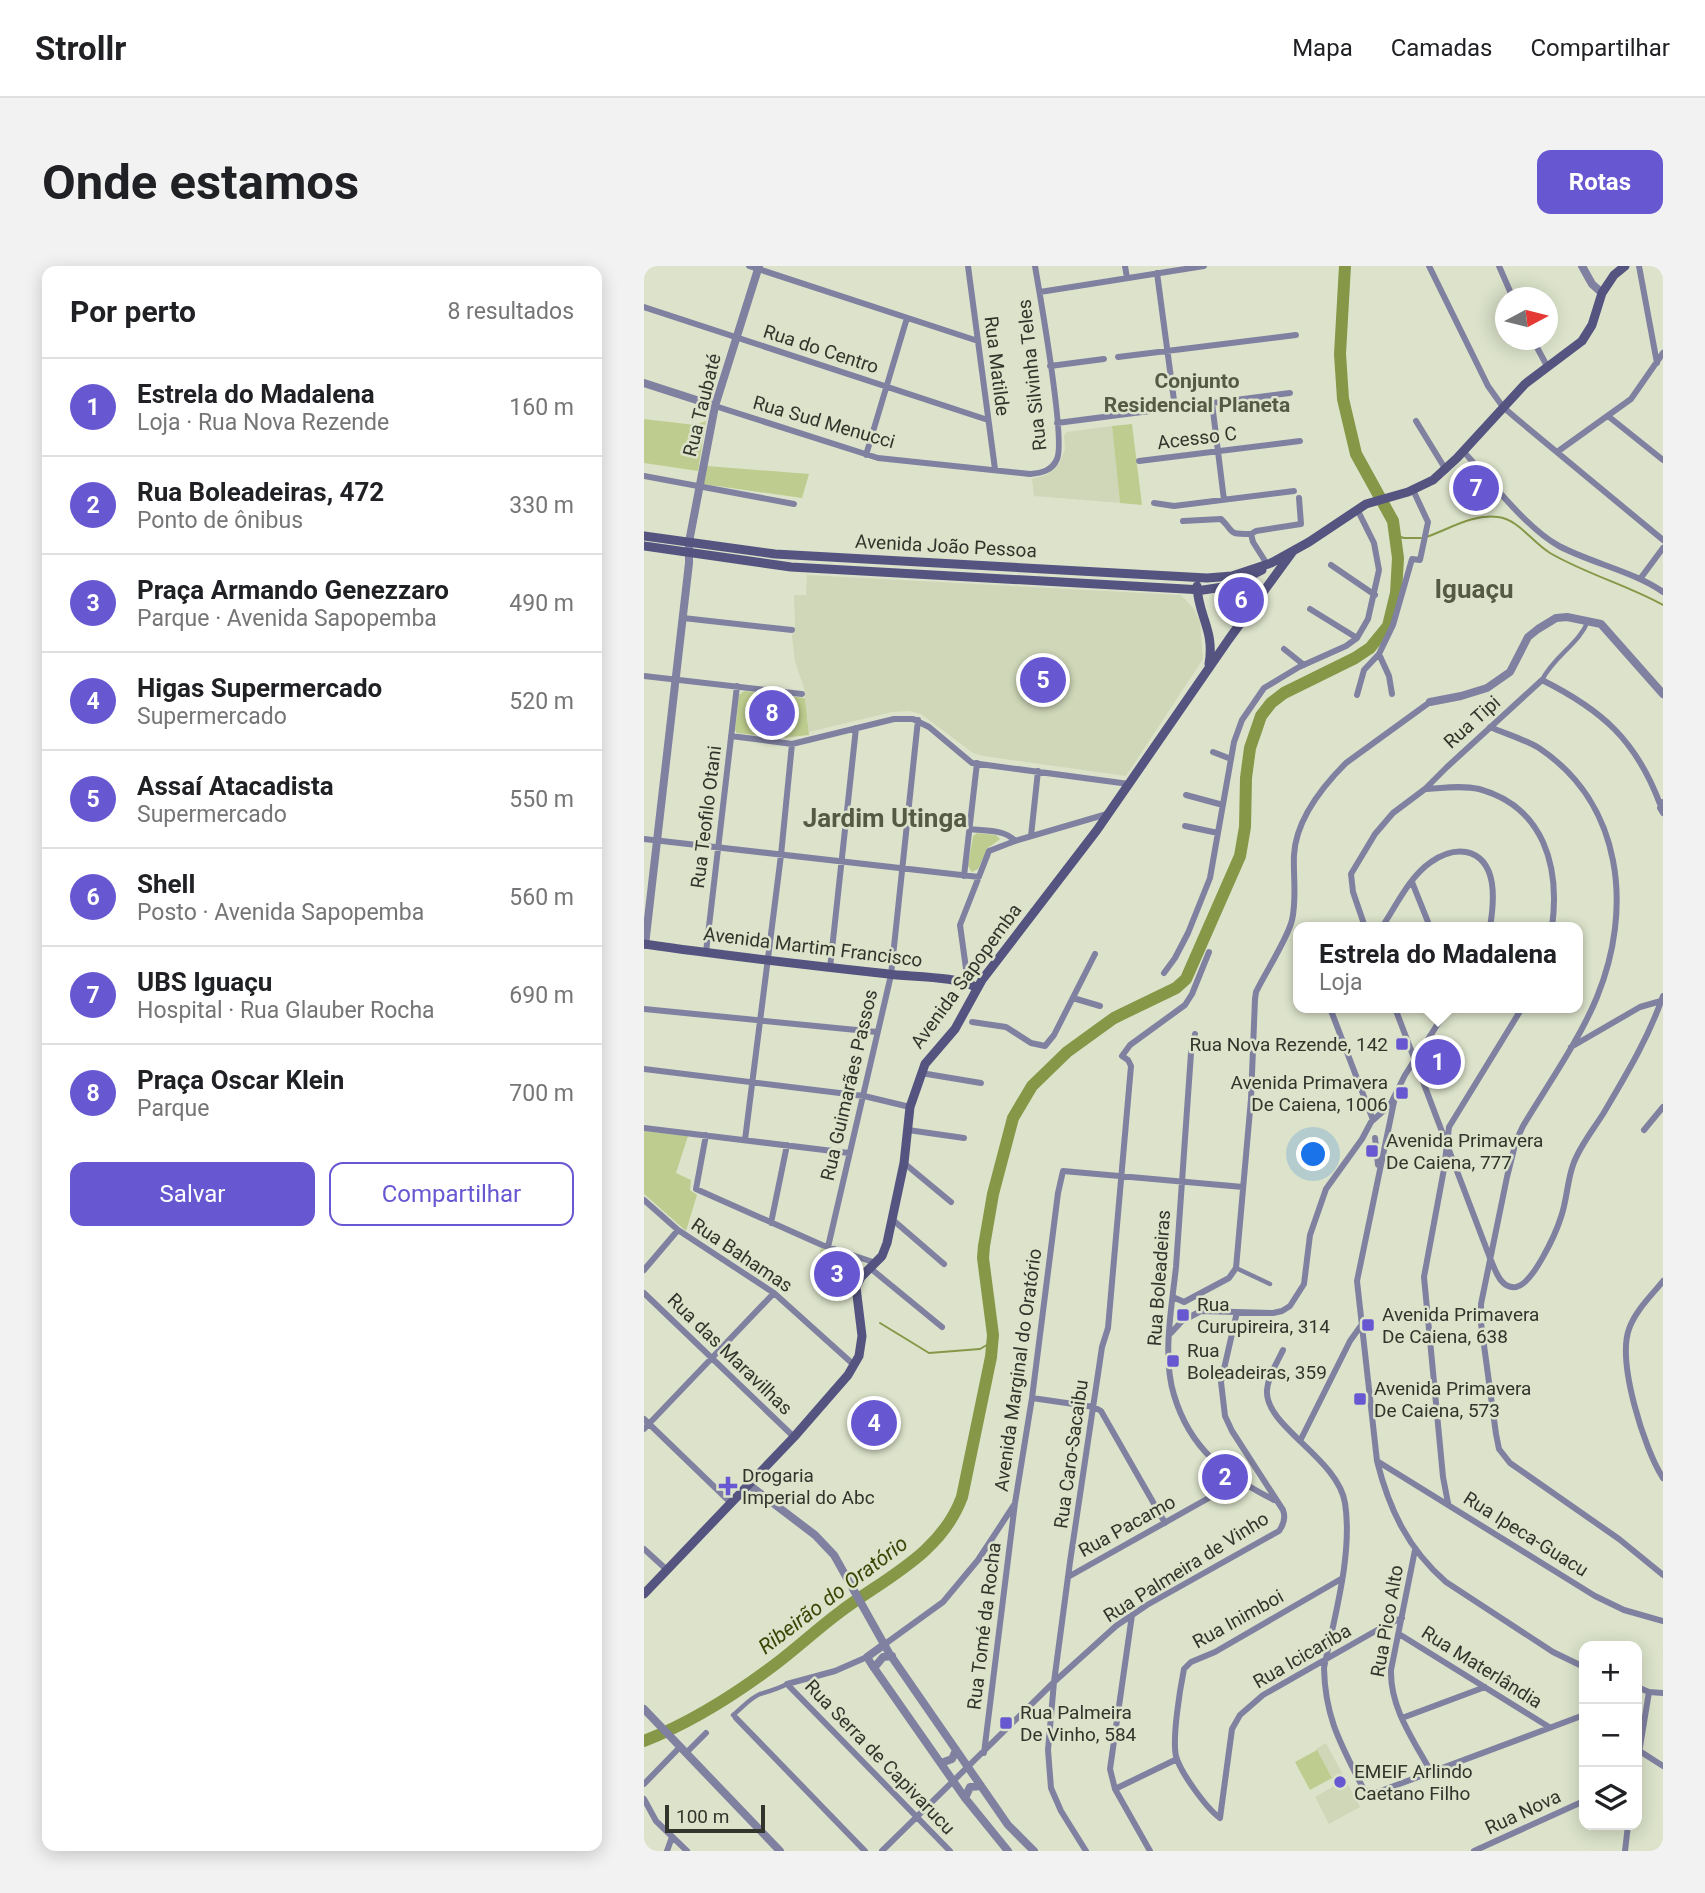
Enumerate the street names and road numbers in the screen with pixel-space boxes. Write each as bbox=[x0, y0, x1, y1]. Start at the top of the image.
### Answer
street label: Rua Silvinha Teles bbox=[1013, 298, 1051, 452]
street label: Rua Matilde bbox=[979, 315, 1015, 417]
street label: Rua do Centro bbox=[761, 320, 881, 378]
street label: Rua Taubaté bbox=[678, 351, 726, 459]
street label: Rua Sud Menucci bbox=[750, 391, 898, 453]
street label: Acesso C bbox=[1156, 422, 1238, 454]
street label: Avenida João Pessoa bbox=[855, 530, 1037, 562]
street label: Rua Tipi bbox=[1439, 691, 1505, 753]
street label: Rua Teofilo Otani bbox=[686, 744, 726, 890]
street label: Avenida Sapopemba bbox=[906, 899, 1026, 1053]
street label: Avenida Martim Francisco bbox=[702, 922, 924, 972]
street label: Rua Guimarães Passos bbox=[816, 987, 882, 1183]
street label: Rua Boleadeiras bbox=[1143, 1209, 1175, 1347]
street label: Rua Bahamas bbox=[687, 1213, 797, 1297]
street label: Avenida Marginal do Oratório bbox=[990, 1247, 1046, 1493]
street label: Rua das Maravilhas bbox=[663, 1288, 797, 1420]
street label: Rua Caro-Sacaibu bbox=[1049, 1378, 1093, 1530]
street label: Rua Ipeca-Guacu bbox=[1459, 1486, 1593, 1582]
street label: Rua Pacamo bbox=[1075, 1490, 1179, 1562]
street label: Rua Palmeira de Vinho bbox=[1099, 1507, 1273, 1627]
street label: Rua Tomé da Rocha bbox=[962, 1541, 1006, 1711]
street label: Rua Pico Alto bbox=[1366, 1563, 1408, 1679]
street label: Rua Inimboi bbox=[1189, 1585, 1287, 1653]
street label: Rua Icicariba bbox=[1249, 1619, 1355, 1693]
street label: Rua Materlândia bbox=[1417, 1621, 1547, 1713]
street label: Rua Serra de Capivarucu bbox=[800, 1675, 960, 1839]
street label: Rua Nova bbox=[1481, 1784, 1565, 1840]

